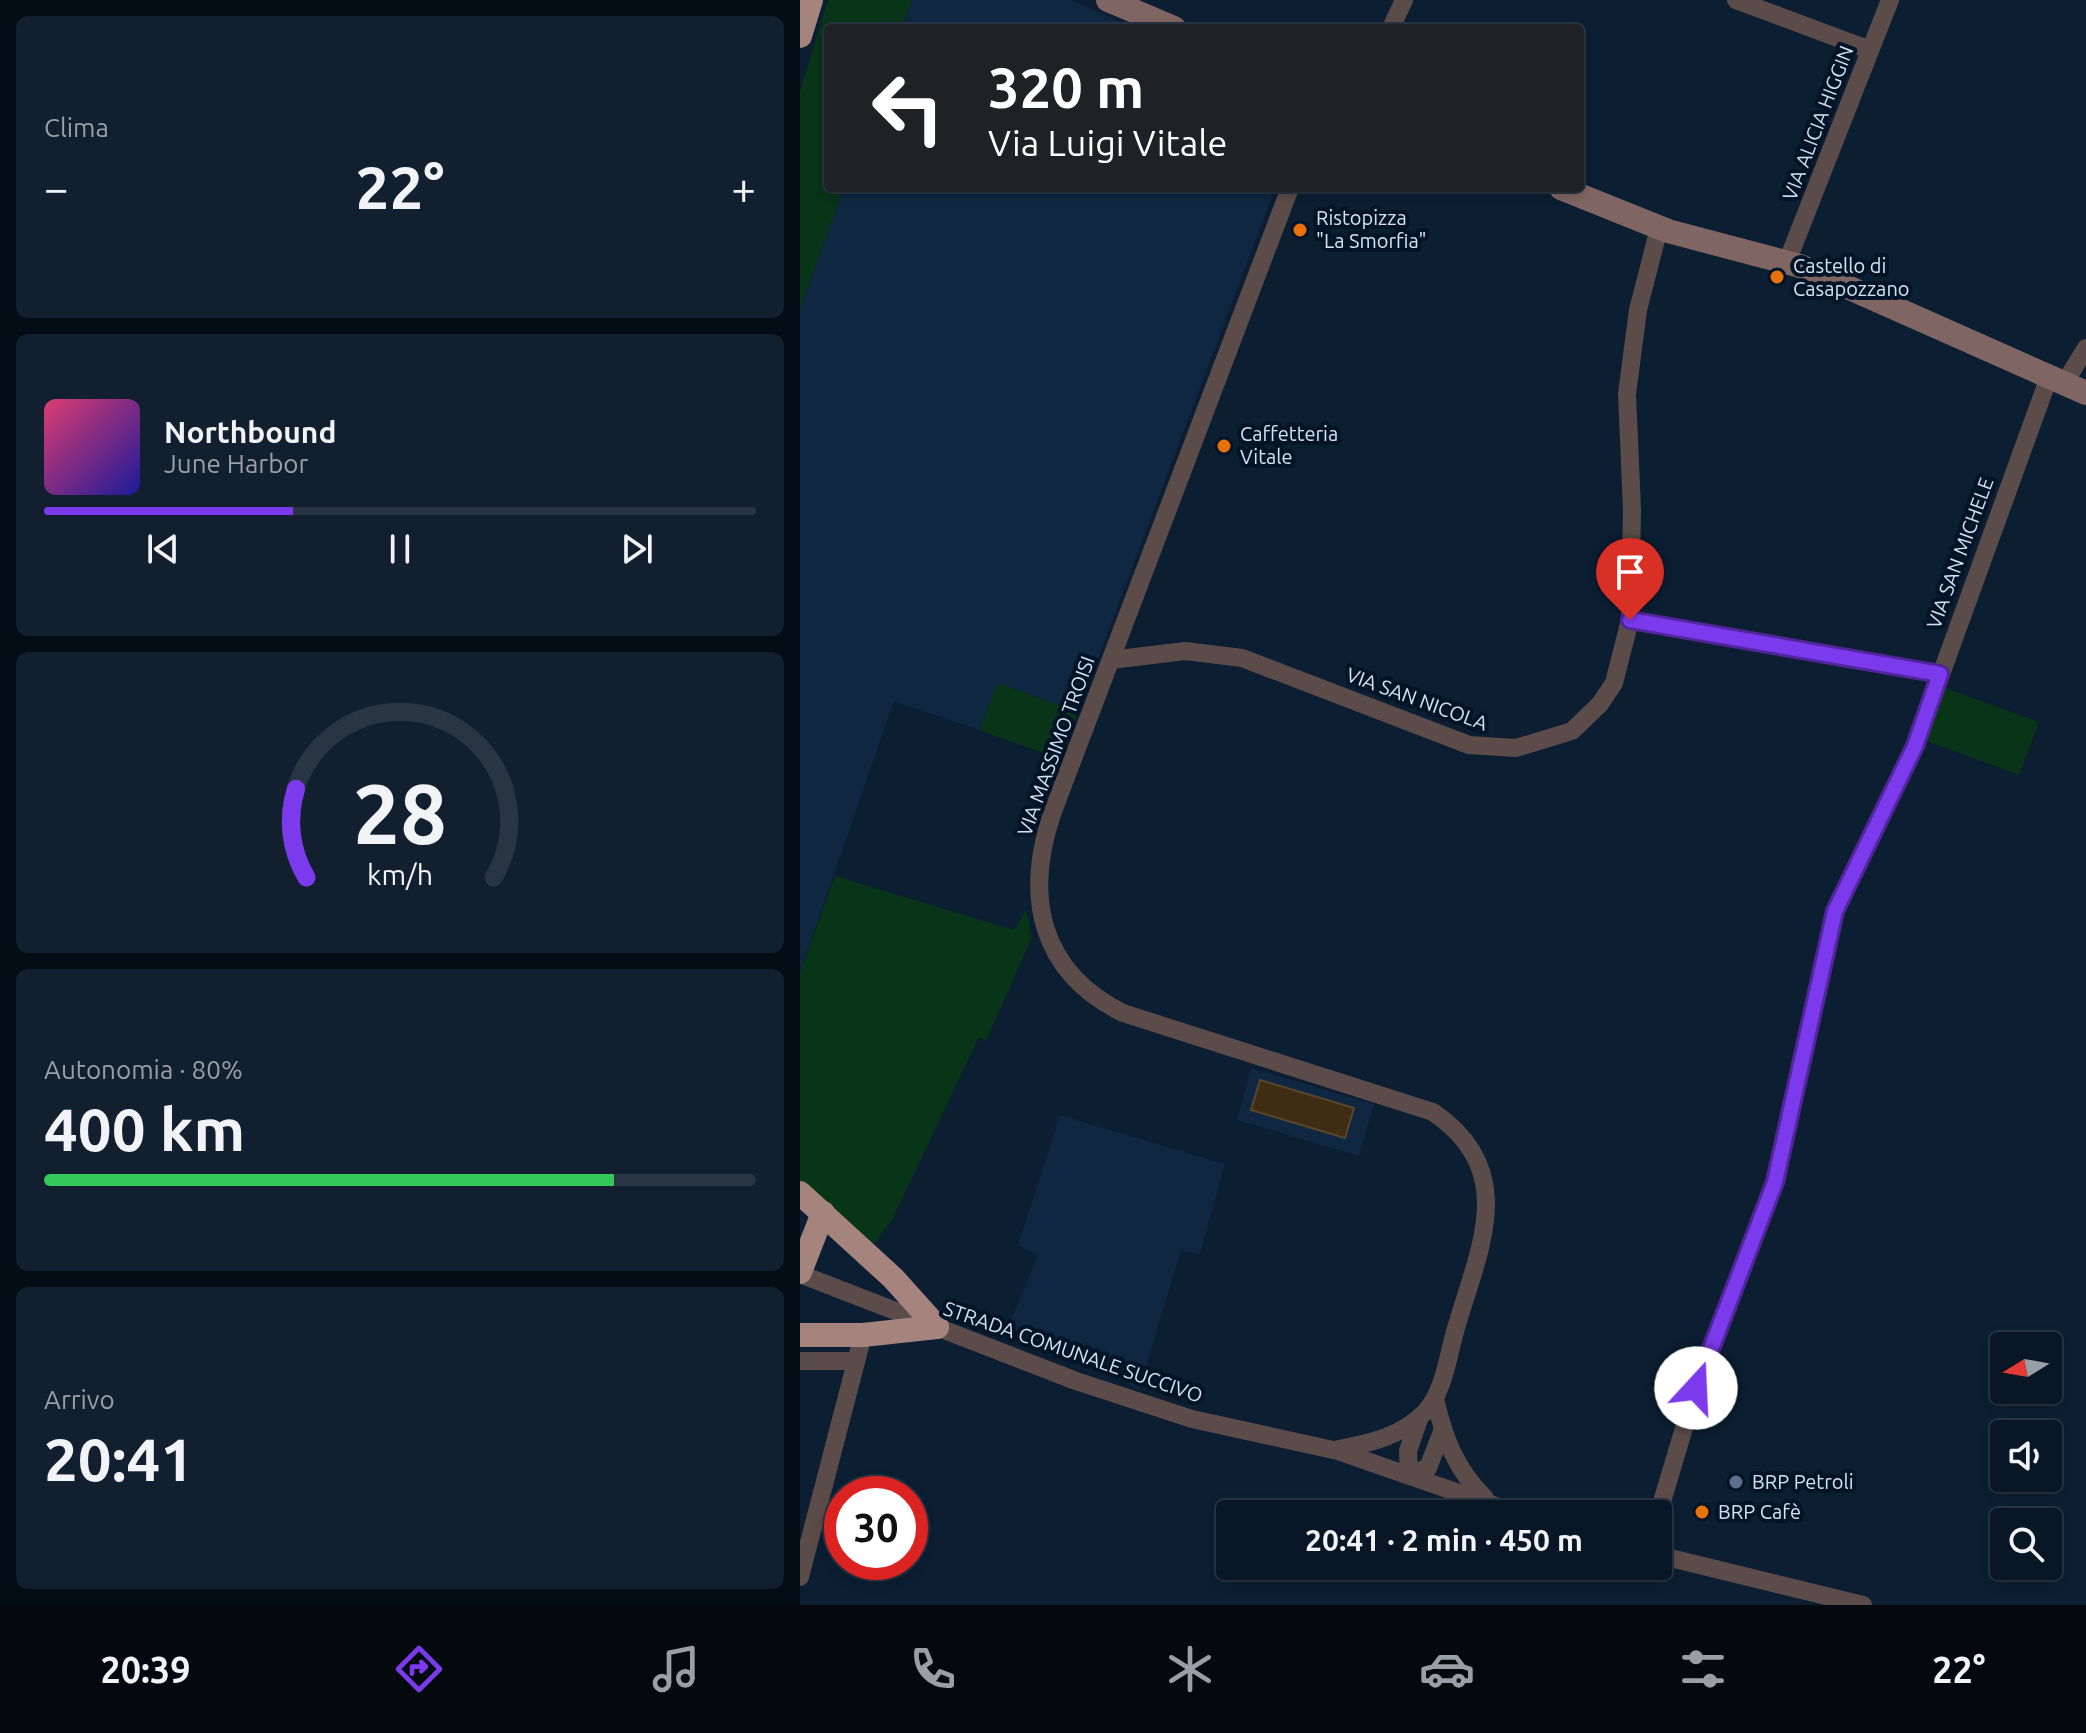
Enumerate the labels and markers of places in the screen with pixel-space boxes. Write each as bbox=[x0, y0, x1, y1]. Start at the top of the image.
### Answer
place label: Ristopizza "La Smorfia" bbox=[1316, 206, 1427, 252]
marker: Ristopizza "La Smorfia" bbox=[1291, 221, 1309, 239]
place label: Castello di Casapozzano bbox=[1793, 254, 1910, 300]
marker: Castello di Casapozzano bbox=[1768, 268, 1786, 286]
place label: Caffetteria Vitale bbox=[1240, 422, 1338, 468]
marker: Caffetteria Vitale bbox=[1215, 437, 1233, 455]
pin bbox=[1596, 538, 1664, 620]
place label: BRP Petroli bbox=[1752, 1470, 1854, 1493]
marker: BRP Petroli bbox=[1727, 1473, 1745, 1491]
place label: BRP Cafè bbox=[1718, 1500, 1801, 1523]
marker: BRP Cafè bbox=[1693, 1503, 1711, 1521]

